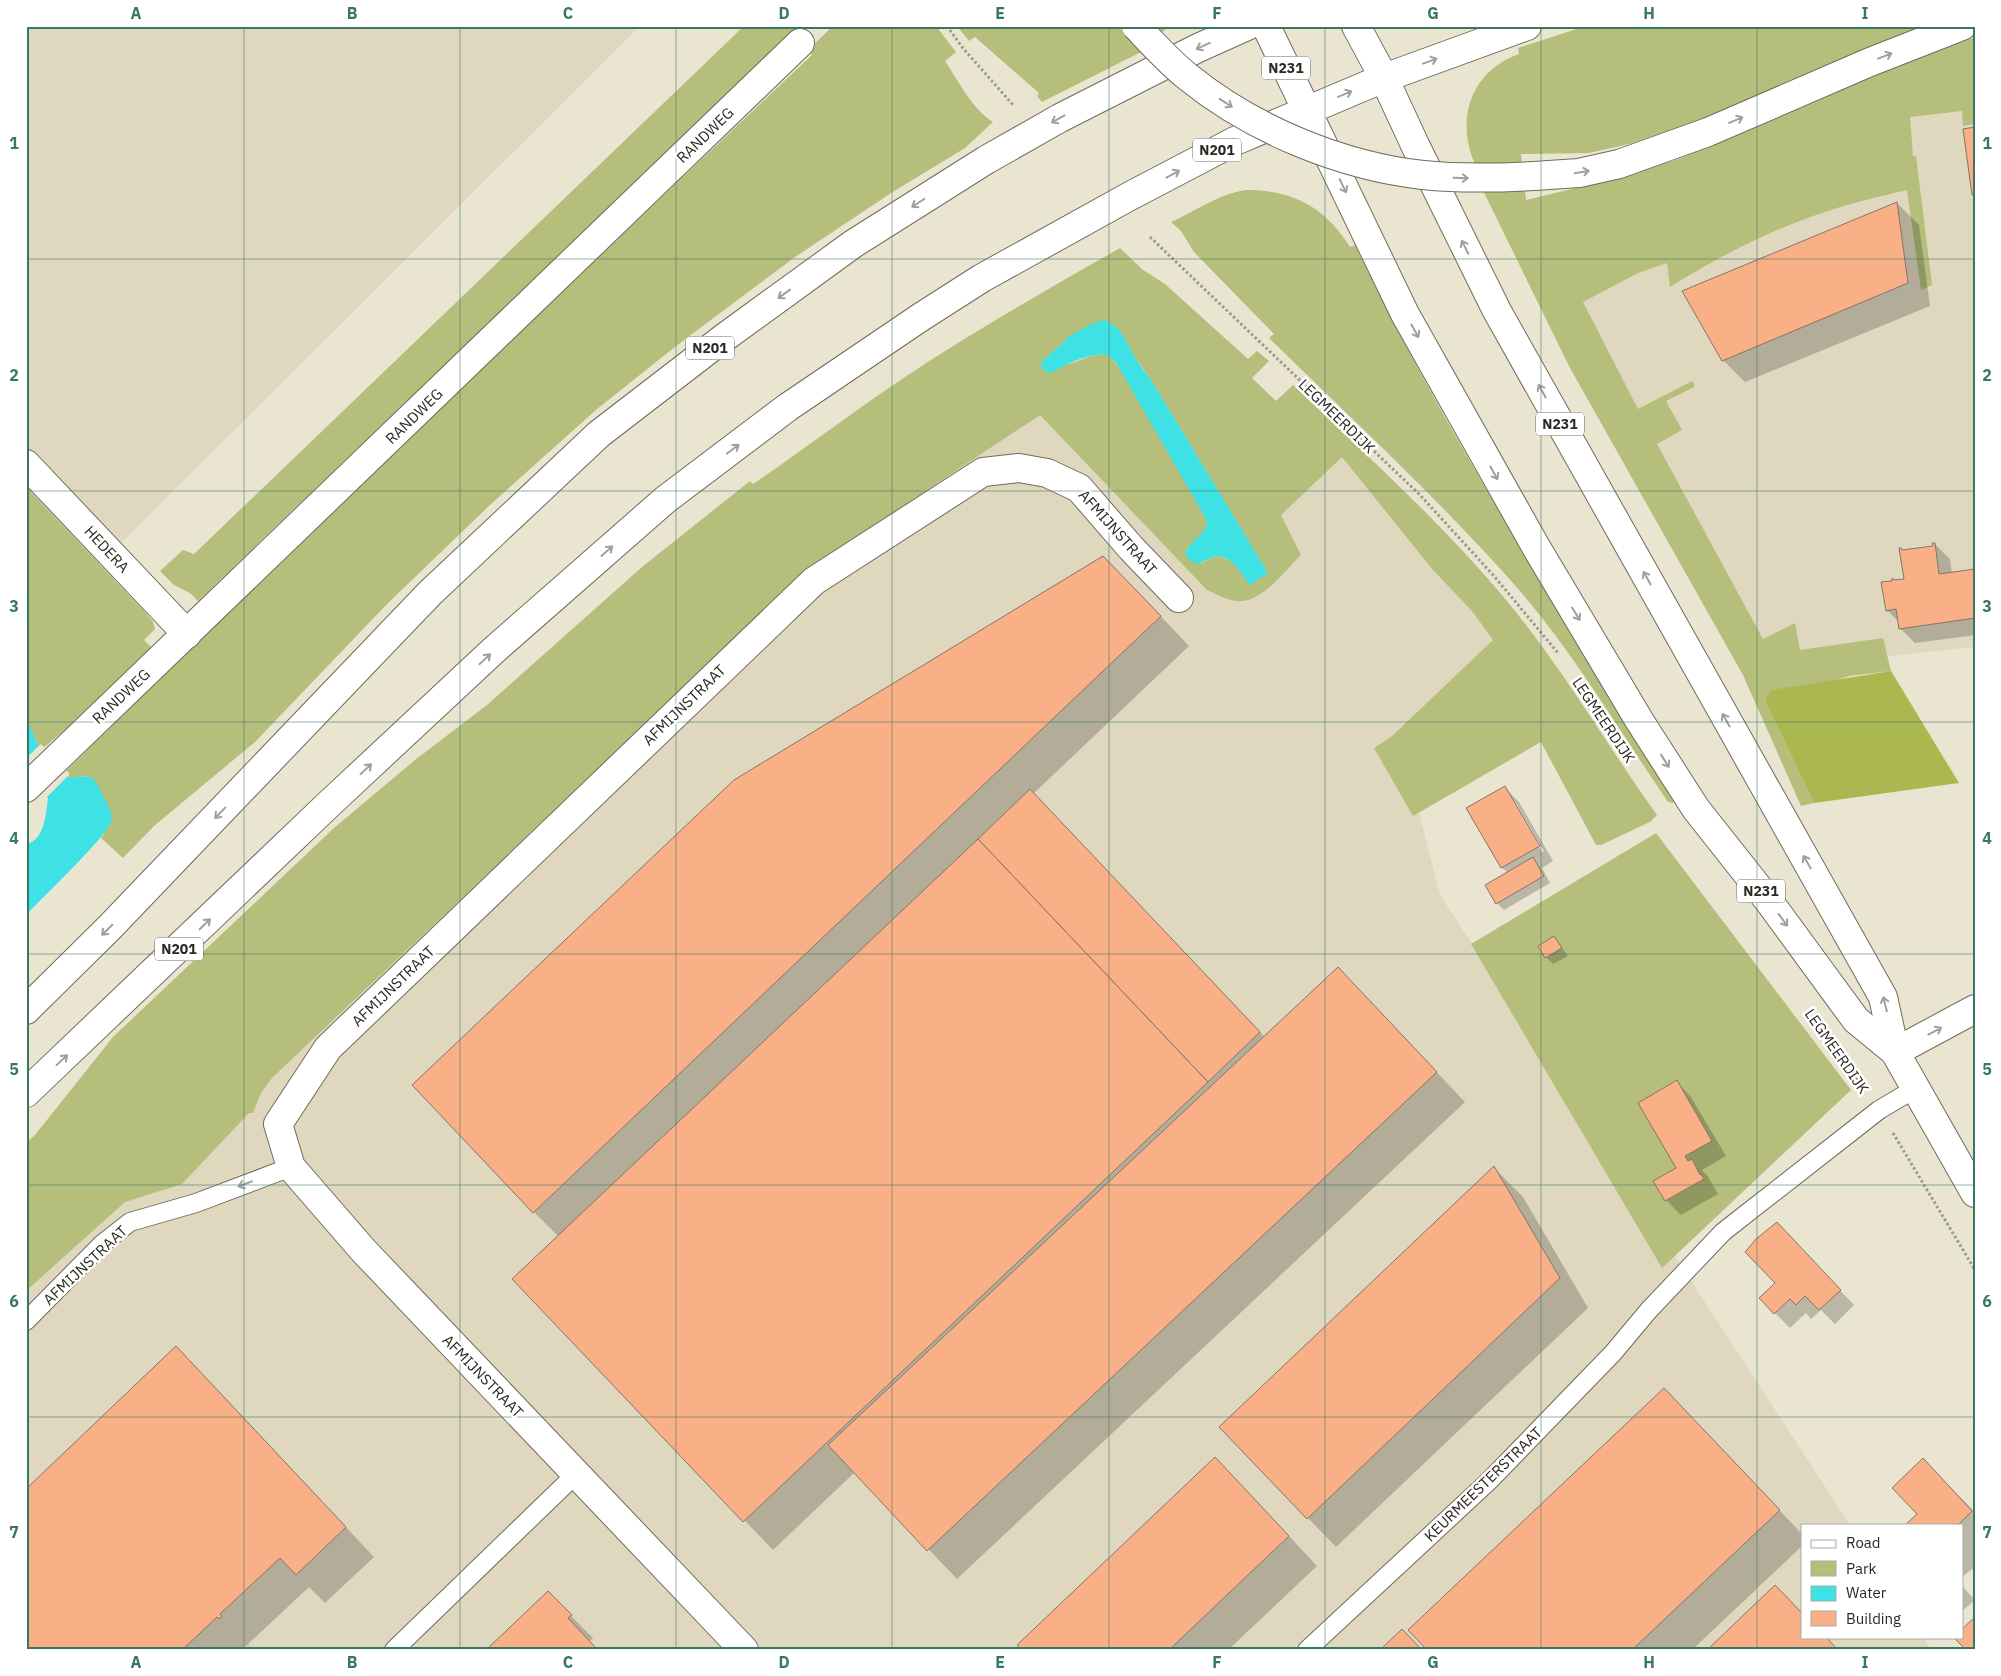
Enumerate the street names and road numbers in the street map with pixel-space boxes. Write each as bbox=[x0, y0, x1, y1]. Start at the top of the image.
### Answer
road number: N231 bbox=[1262, 56, 1310, 80]
street label: RANDWEG bbox=[672, 103, 738, 167]
road number: N201 bbox=[1193, 138, 1241, 162]
road number: N201 bbox=[686, 336, 734, 359]
street label: LEGMEERDIJK bbox=[1295, 375, 1380, 458]
street label: RANDWEG bbox=[381, 384, 447, 448]
road number: N231 bbox=[1536, 412, 1584, 436]
street label: AFMIJNSTRAAT bbox=[1075, 485, 1162, 579]
street label: HEDERA bbox=[80, 522, 134, 577]
street label: AFMIJNSTRAAT bbox=[638, 660, 730, 749]
street label: RANDWEG bbox=[88, 664, 154, 728]
street label: LEGMEERDIJK bbox=[1568, 674, 1640, 767]
road number: N231 bbox=[1737, 879, 1785, 902]
road number: N201 bbox=[155, 938, 203, 961]
street label: AFMIJNSTRAAT bbox=[347, 941, 439, 1030]
street label: LEGMEERDIJK bbox=[1801, 1005, 1874, 1097]
street label: AFMIJNSTRAAT bbox=[39, 1221, 131, 1309]
street label: AFMIJNSTRAAT bbox=[439, 1330, 528, 1422]
street label: KEURMEESTERSTRAAT bbox=[1420, 1422, 1546, 1545]

